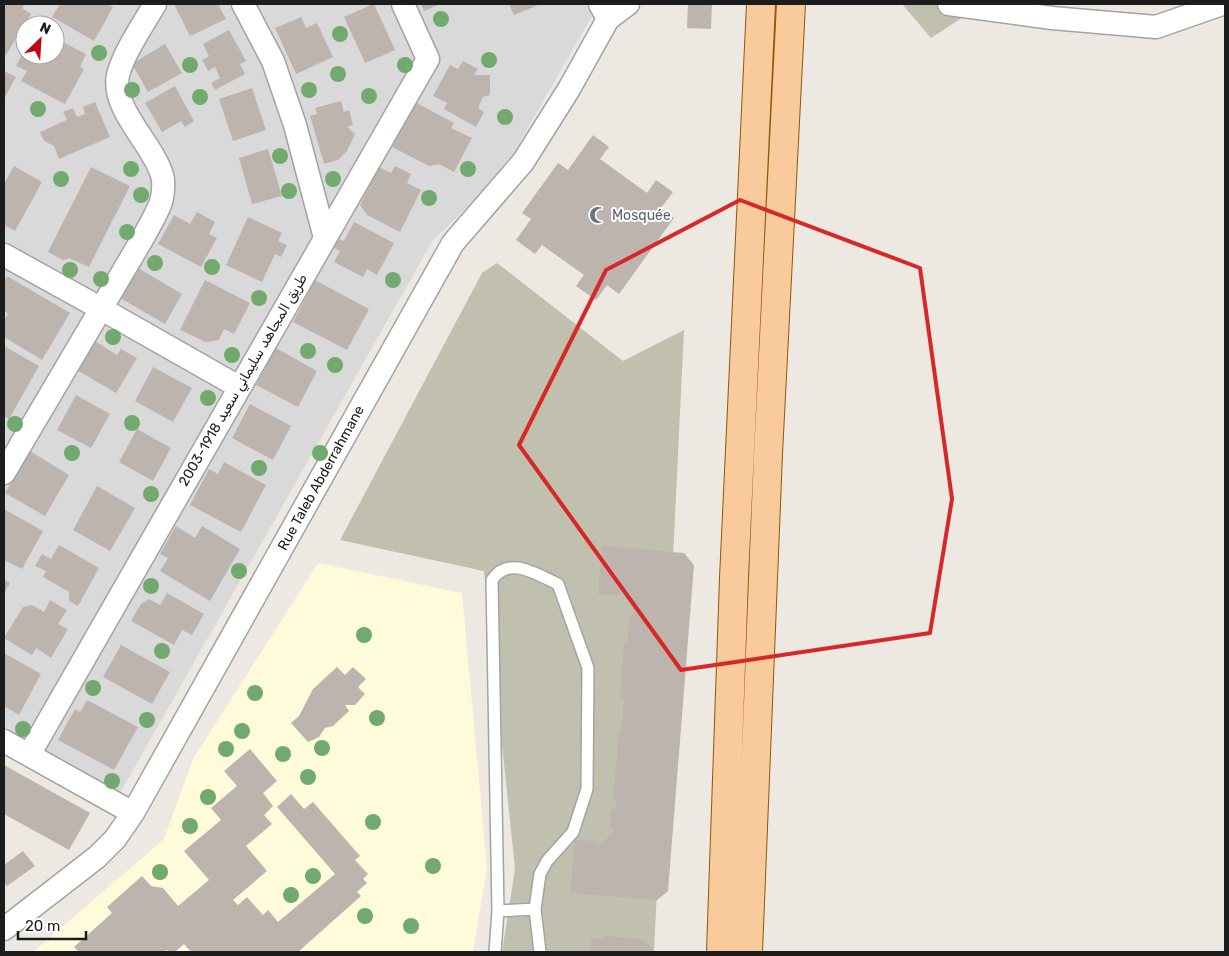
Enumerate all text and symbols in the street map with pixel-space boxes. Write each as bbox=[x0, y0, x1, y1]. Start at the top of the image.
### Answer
north arrow bbox=[15, 15, 65, 65]
text: N bbox=[37, 19, 53, 39]
mosque icon: Mosquée bbox=[588, 205, 608, 225]
place label: Mosquée bbox=[612, 207, 671, 224]
street label: طريق المجاهد سليماني سعيد 1918-2003 bbox=[175, 271, 313, 490]
street label: Rue Taleb Abderrahmane bbox=[274, 403, 368, 553]
scale bar bbox=[18, 908, 85, 940]
text: 20 m bbox=[25, 917, 60, 935]

